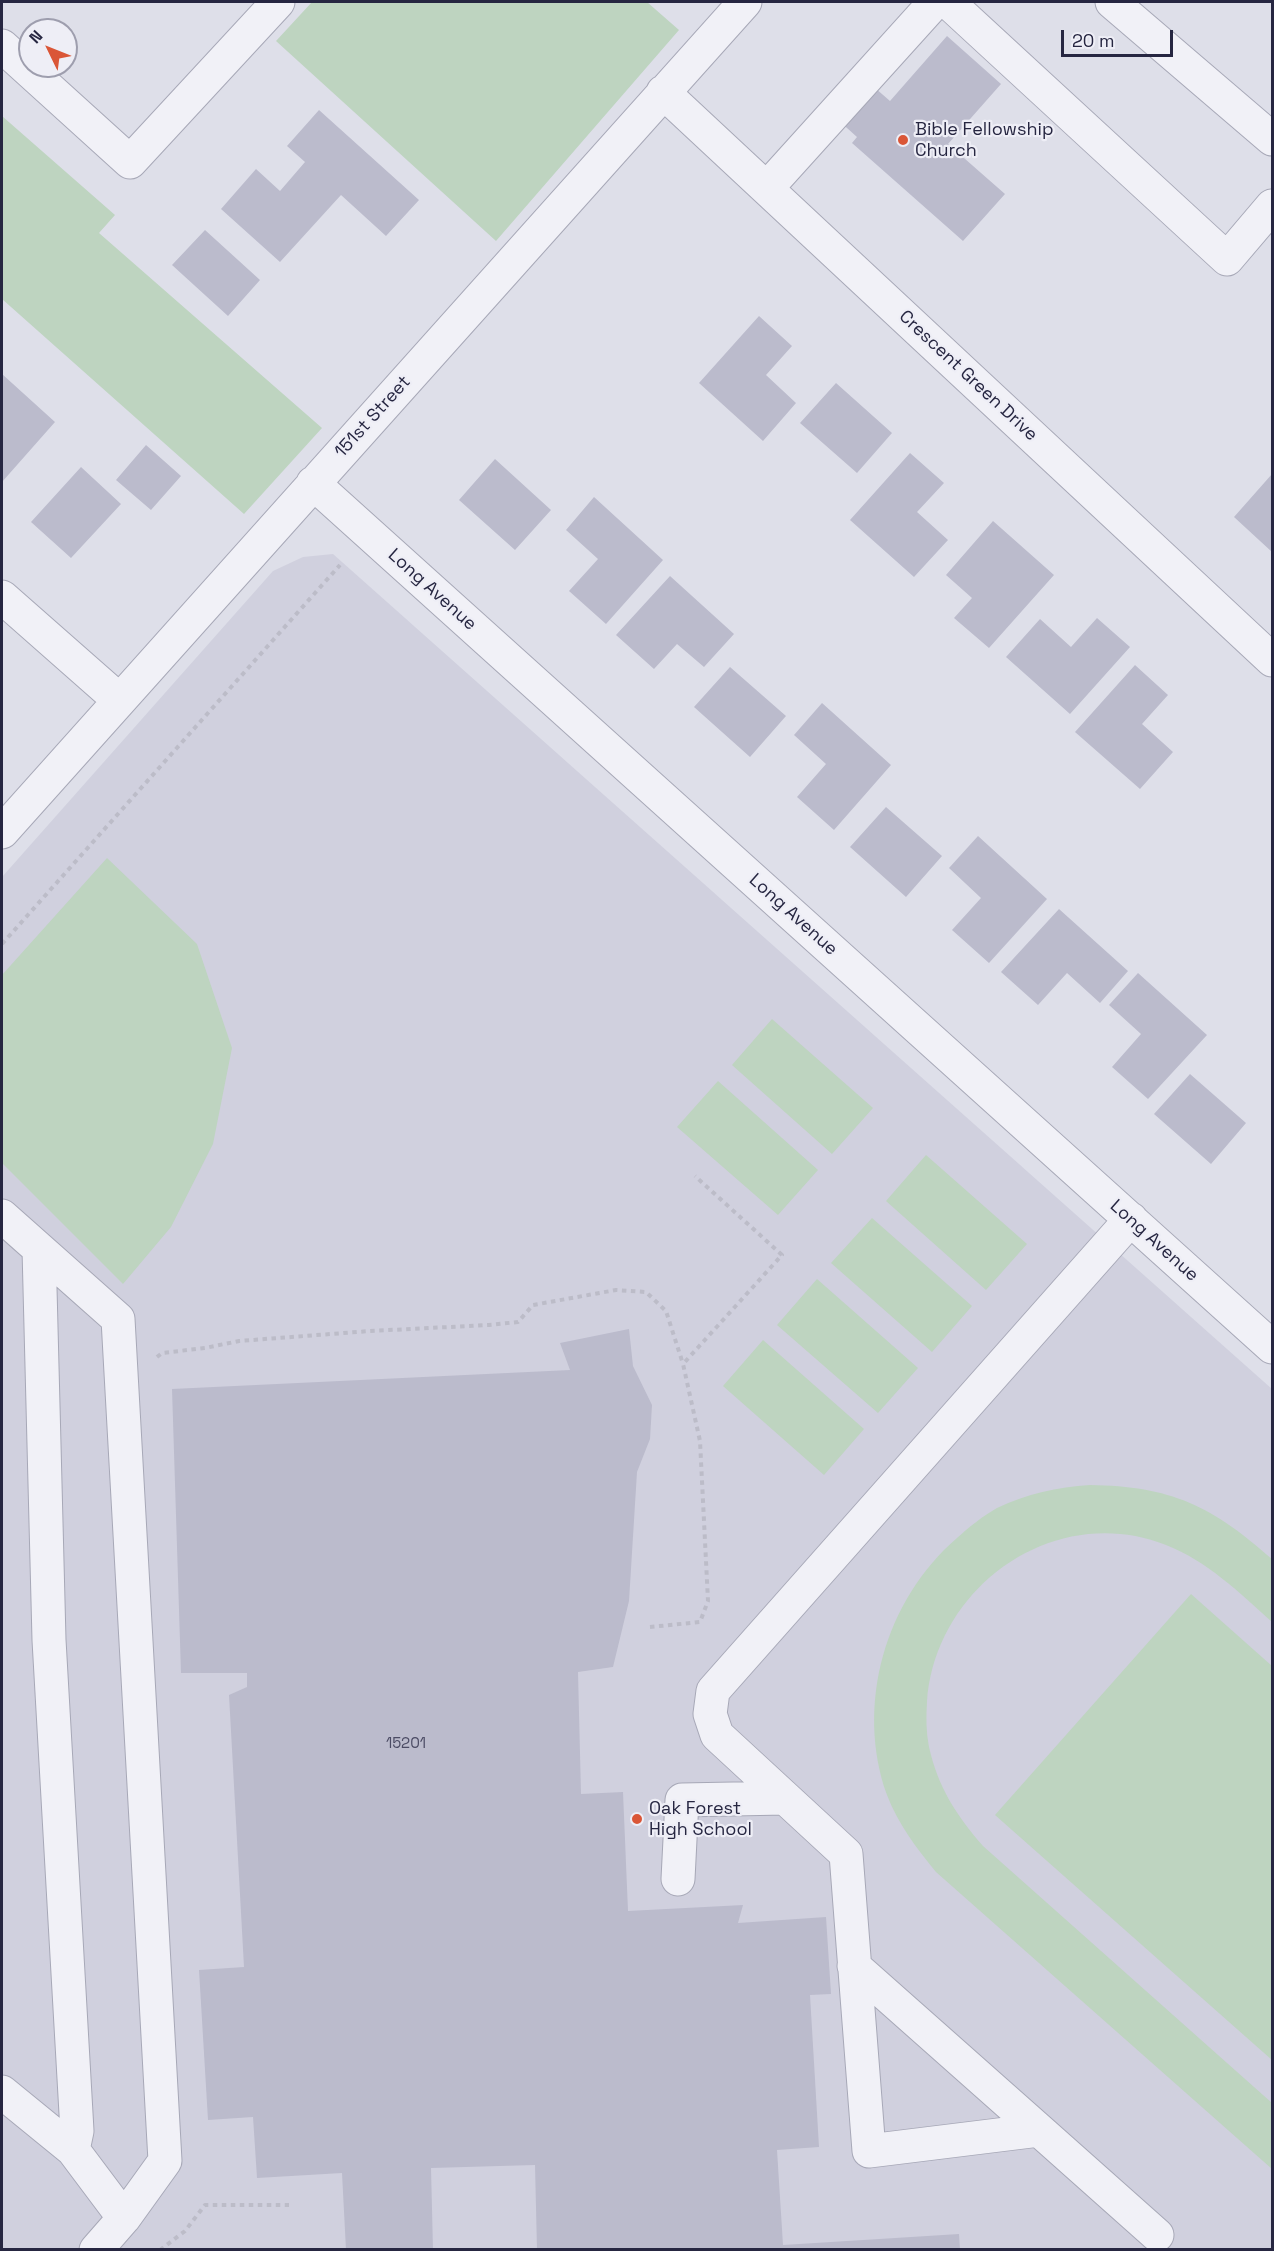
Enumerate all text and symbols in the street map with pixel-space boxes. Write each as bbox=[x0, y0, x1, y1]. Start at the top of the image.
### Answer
north arrow bbox=[18, 18, 78, 78]
scale bar bbox=[1064, 18, 1176, 56]
text: N bbox=[25, 26, 47, 48]
text: 20 m bbox=[1072, 29, 1115, 52]
place label: Bible Fellowship Church bbox=[915, 119, 1053, 162]
marker: Bible Fellowship Church bbox=[896, 133, 910, 147]
street label: Crescent Green Drive bbox=[894, 306, 1042, 446]
street label: 151st Street bbox=[331, 372, 415, 462]
street label: Long Avenue bbox=[383, 545, 481, 635]
street label: Long Avenue bbox=[744, 870, 842, 960]
street label: Long Avenue bbox=[1105, 1196, 1203, 1286]
house number: 15201 bbox=[386, 1735, 426, 1753]
place label: Oak Forest High School bbox=[649, 1798, 752, 1840]
marker: Oak Forest High School bbox=[630, 1812, 644, 1826]

